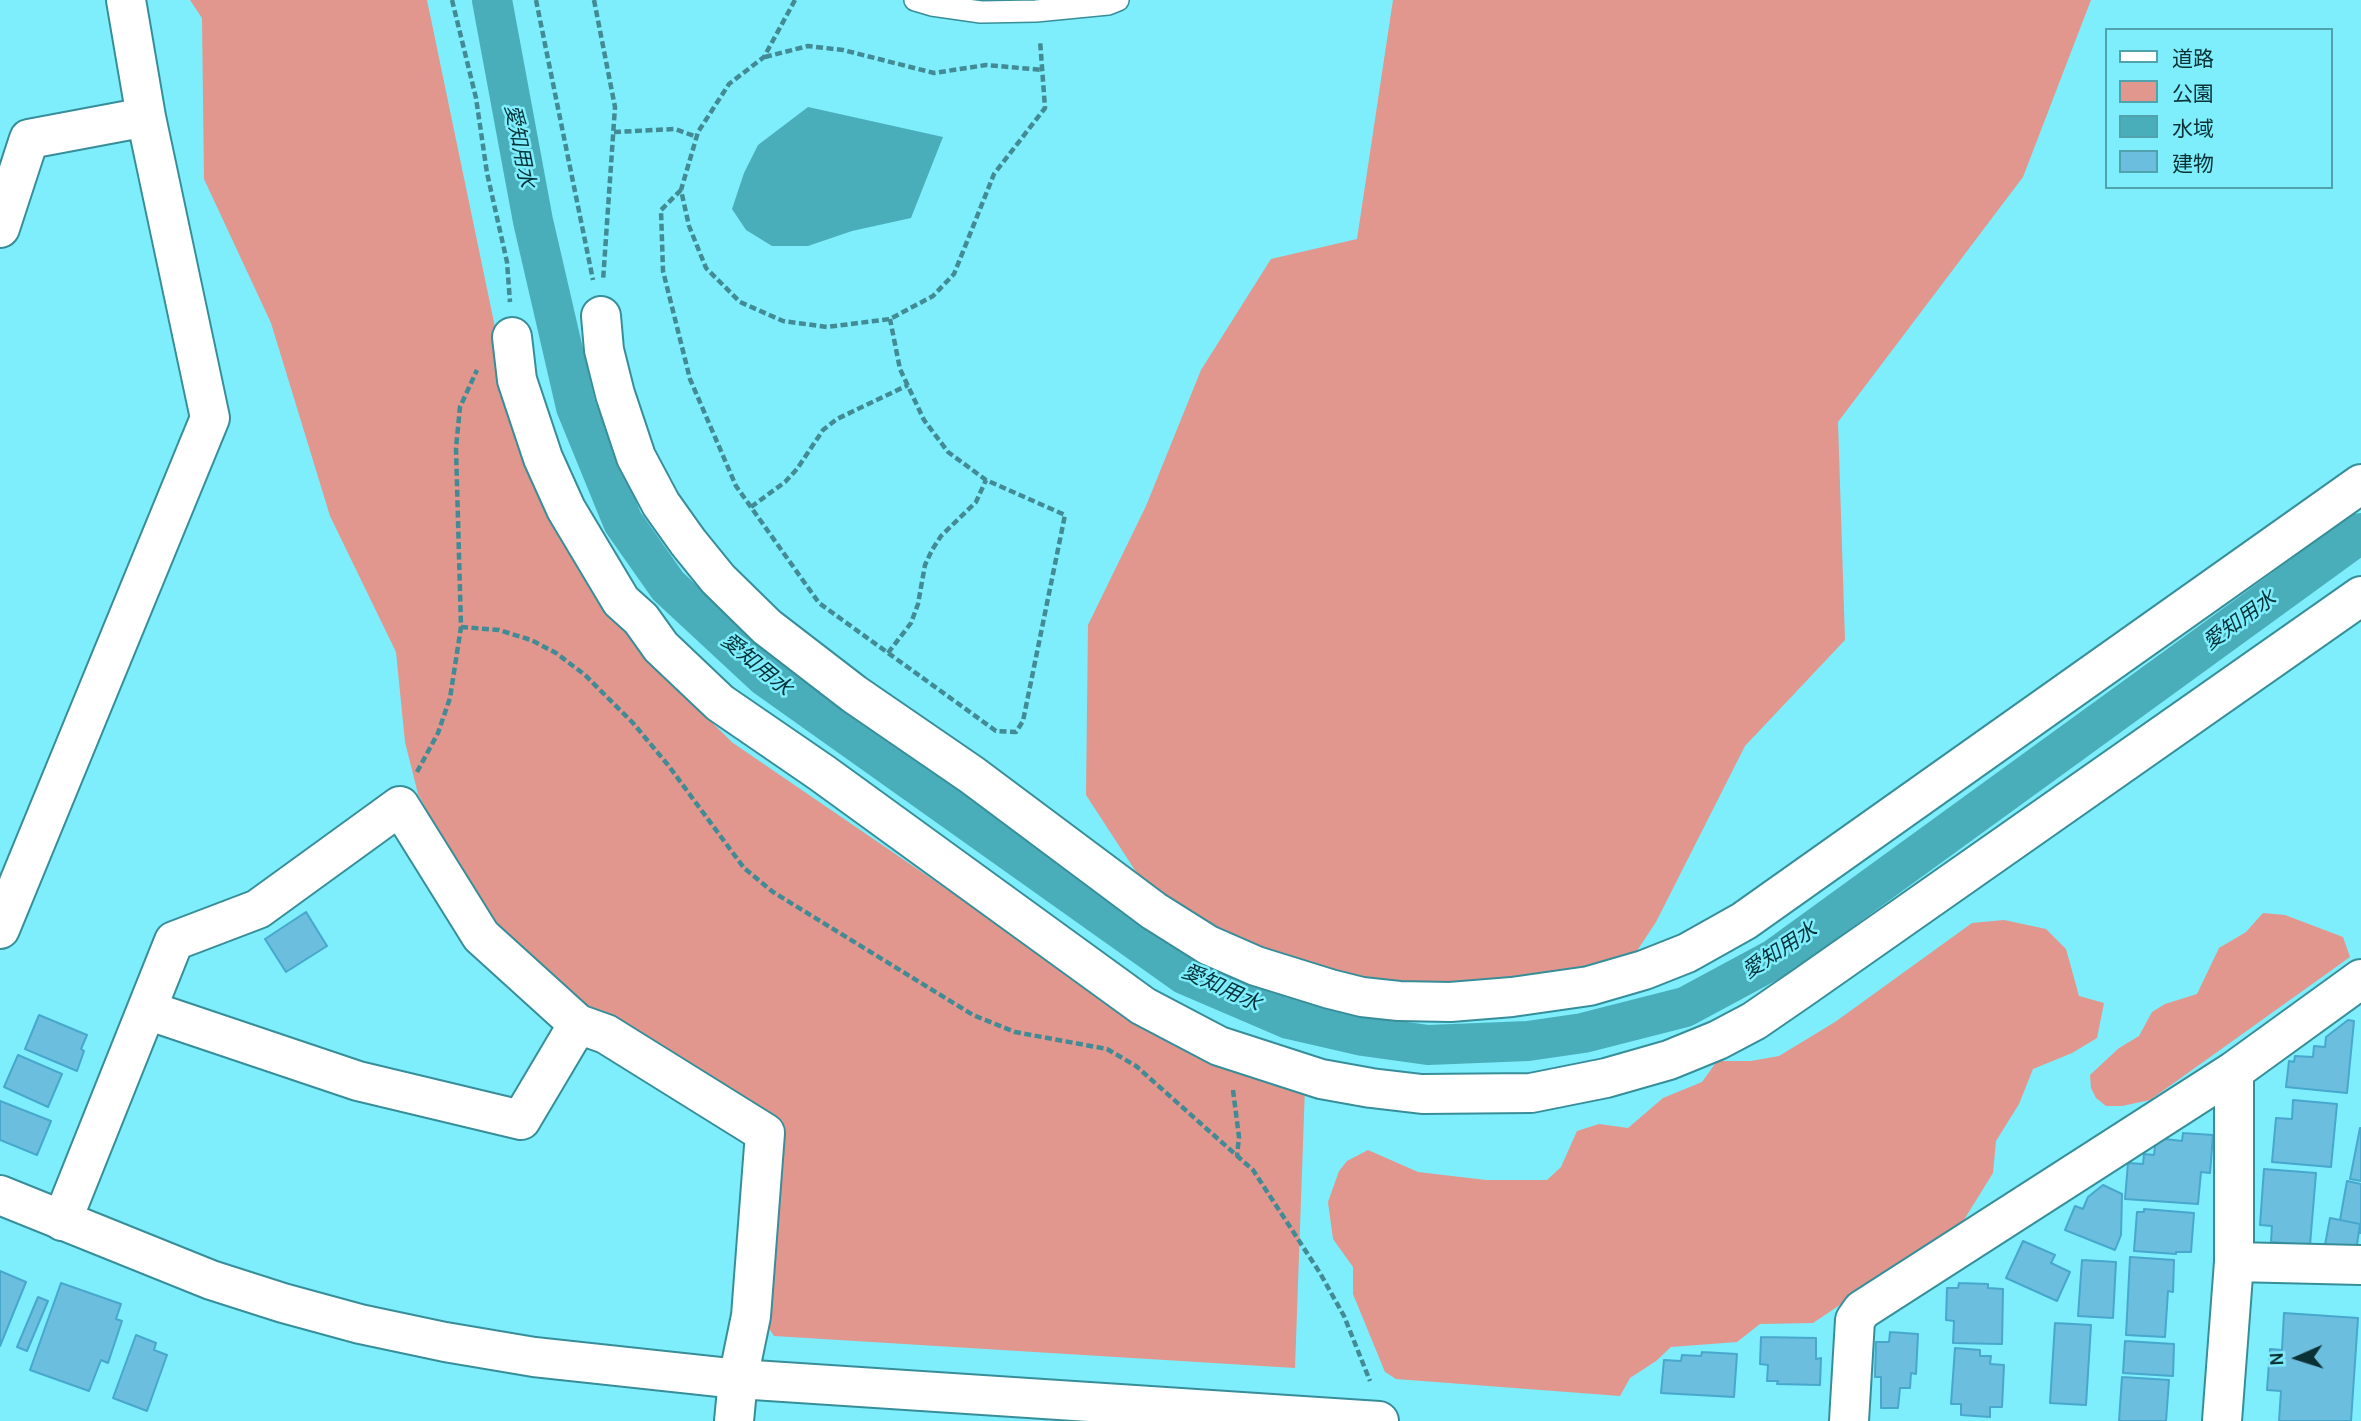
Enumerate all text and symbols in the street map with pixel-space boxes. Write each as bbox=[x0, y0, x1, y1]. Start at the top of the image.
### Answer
legend bbox=[2106, 28, 2333, 189]
text: 道路 bbox=[2172, 47, 2214, 71]
text: 公園 bbox=[2172, 82, 2214, 106]
water label: 愛知用水 bbox=[499, 102, 539, 190]
text: 水域 bbox=[2172, 117, 2214, 141]
text: 建物 bbox=[2172, 152, 2214, 176]
water label: 愛知用水 bbox=[2199, 586, 2281, 656]
water label: 愛知用水 bbox=[716, 628, 796, 702]
water label: 愛知用水 bbox=[1738, 918, 1822, 984]
water label: 愛知用水 bbox=[1178, 959, 1264, 1017]
north arrow bbox=[2263, 1323, 2333, 1393]
text: N bbox=[2266, 1352, 2288, 1366]

